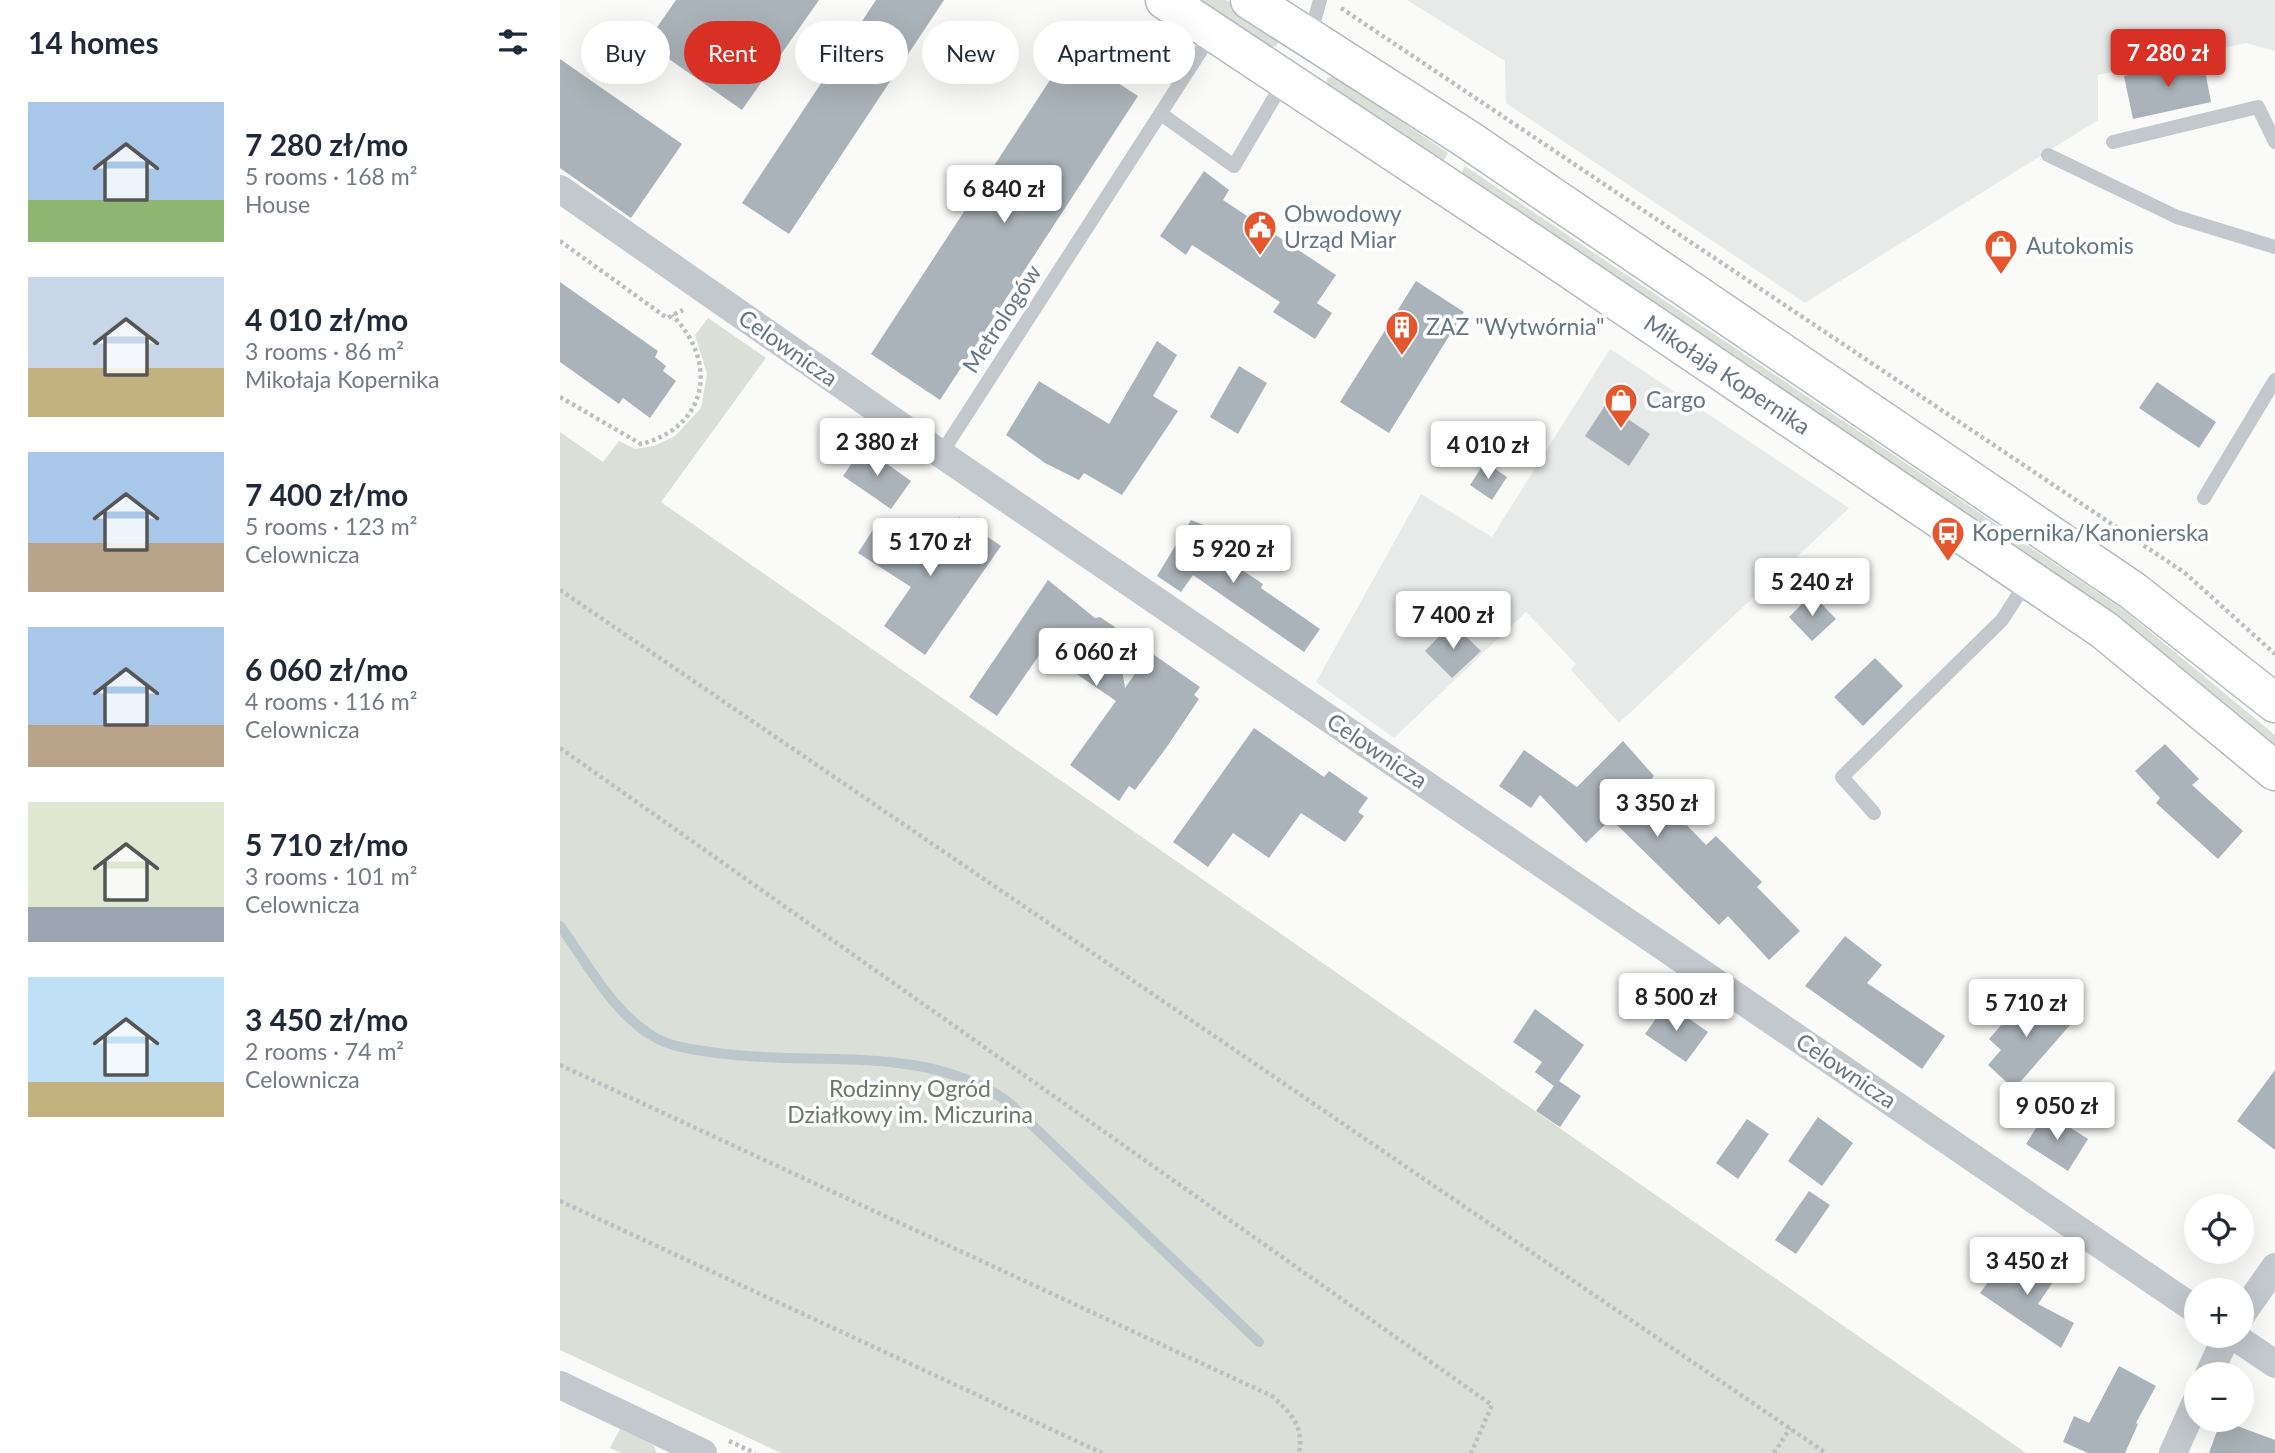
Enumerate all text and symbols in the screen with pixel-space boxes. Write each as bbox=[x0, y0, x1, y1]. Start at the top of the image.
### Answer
chip: Buy bbox=[581, 21, 670, 84]
chip: Rent bbox=[684, 21, 781, 84]
chip: Filters bbox=[795, 21, 908, 84]
chip: New bbox=[922, 21, 1019, 84]
chip: Apartment bbox=[1033, 21, 1195, 84]
icon: filters bbox=[494, 23, 532, 61]
text: 14 homes bbox=[28, 24, 159, 60]
pin: 7 280 zł bbox=[2096, 29, 2240, 89]
text: 7 280 zł bbox=[2127, 38, 2209, 66]
text: 7 280 zł/mo bbox=[245, 126, 408, 162]
icon: home bbox=[84, 130, 168, 214]
text: 5 rooms · 168 m² bbox=[245, 162, 417, 190]
pin: 6 840 zł bbox=[932, 166, 1076, 225]
text: 6 840 zł bbox=[963, 174, 1045, 202]
text: House bbox=[245, 190, 310, 218]
place label: Obwodowy Urząd Miar bbox=[1284, 199, 1402, 253]
public building icon: Obwodowy Urząd Miar bbox=[1241, 208, 1279, 257]
shop icon: Autokomis bbox=[1982, 227, 2020, 276]
place label: Autokomis bbox=[2026, 231, 2134, 259]
street label: Metrologów bbox=[956, 259, 1047, 378]
text: 4 010 zł/mo bbox=[245, 301, 408, 337]
street label: Celownicza bbox=[734, 303, 844, 392]
icon: home bbox=[84, 305, 168, 389]
building icon: ZAZ "Wytwórnia" bbox=[1383, 308, 1421, 357]
street label: Mikołaja Kopernika bbox=[1639, 308, 1816, 440]
place label: ZAZ "Wytwórnia" bbox=[1426, 312, 1605, 340]
text: 3 rooms · 86 m² bbox=[245, 337, 404, 365]
text: Mikołaja Kopernika bbox=[245, 365, 439, 393]
shop icon: Cargo bbox=[1602, 381, 1640, 430]
place label: Cargo bbox=[1646, 385, 1706, 413]
pin: 2 380 zł bbox=[805, 419, 949, 478]
pin: 4 010 zł bbox=[1416, 421, 1560, 481]
text: 2 380 zł bbox=[836, 427, 918, 455]
text: 4 010 zł bbox=[1447, 430, 1529, 458]
text: 7 400 zł/mo bbox=[245, 476, 408, 512]
icon: home bbox=[84, 480, 168, 564]
text: 5 rooms · 123 m² bbox=[245, 512, 417, 540]
bus stop icon: Kopernika/Kanonierska bbox=[1929, 514, 1967, 563]
pin: 5 170 zł bbox=[858, 518, 1002, 578]
place label: Kopernika/Kanonierska bbox=[1972, 518, 2209, 546]
pin: 5 920 zł bbox=[1161, 526, 1305, 585]
text: 5 170 zł bbox=[889, 527, 971, 555]
text: 5 920 zł bbox=[1192, 534, 1274, 562]
text: Celownicza bbox=[245, 540, 360, 568]
pin: 5 240 zł bbox=[1740, 558, 1884, 618]
text: 5 240 zł bbox=[1771, 567, 1853, 595]
pin: 7 400 zł bbox=[1381, 592, 1525, 651]
text: 7 400 zł bbox=[1412, 600, 1494, 628]
pin: 6 060 zł bbox=[1024, 628, 1168, 688]
text: 6 060 zł bbox=[1055, 637, 1137, 665]
text: 6 060 zł/mo bbox=[245, 651, 408, 687]
icon: home bbox=[84, 655, 168, 739]
text: 4 rooms · 116 m² bbox=[245, 687, 417, 715]
street label: Celownicza bbox=[1322, 706, 1433, 794]
text: Celownicza bbox=[245, 715, 360, 743]
pin: 3 350 zł bbox=[1585, 780, 1729, 839]
text: 3 350 zł bbox=[1616, 788, 1698, 816]
text: 5 710 zł/mo bbox=[245, 826, 408, 862]
icon: home bbox=[84, 830, 168, 914]
text: 3 rooms · 101 m² bbox=[245, 862, 417, 890]
text: Celownicza bbox=[245, 890, 360, 918]
pin: 8 500 zł bbox=[1604, 974, 1748, 1033]
pin: 5 710 zł bbox=[1954, 979, 2098, 1039]
text: 8 500 zł bbox=[1635, 982, 1717, 1010]
text: 5 710 zł bbox=[1985, 988, 2067, 1016]
text: 3 450 zł/mo bbox=[245, 1001, 408, 1037]
icon: home bbox=[84, 1005, 168, 1089]
street label: Celownicza bbox=[1791, 1026, 1902, 1114]
text: 2 rooms · 74 m² bbox=[245, 1037, 404, 1065]
text: Celownicza bbox=[245, 1065, 360, 1093]
park label: Rodzinny Ogród Działkowy im. Miczurina bbox=[787, 1074, 1033, 1128]
pin: 9 050 zł bbox=[1985, 1082, 2129, 1142]
text: 9 050 zł bbox=[2016, 1091, 2098, 1119]
map controls bbox=[2184, 1194, 2254, 1432]
button: locate bbox=[2184, 1194, 2254, 1264]
pin: 3 450 zł bbox=[1955, 1238, 2099, 1297]
text: 3 450 zł bbox=[1986, 1246, 2068, 1274]
button: + bbox=[2184, 1278, 2254, 1348]
button: − bbox=[2184, 1362, 2254, 1432]

